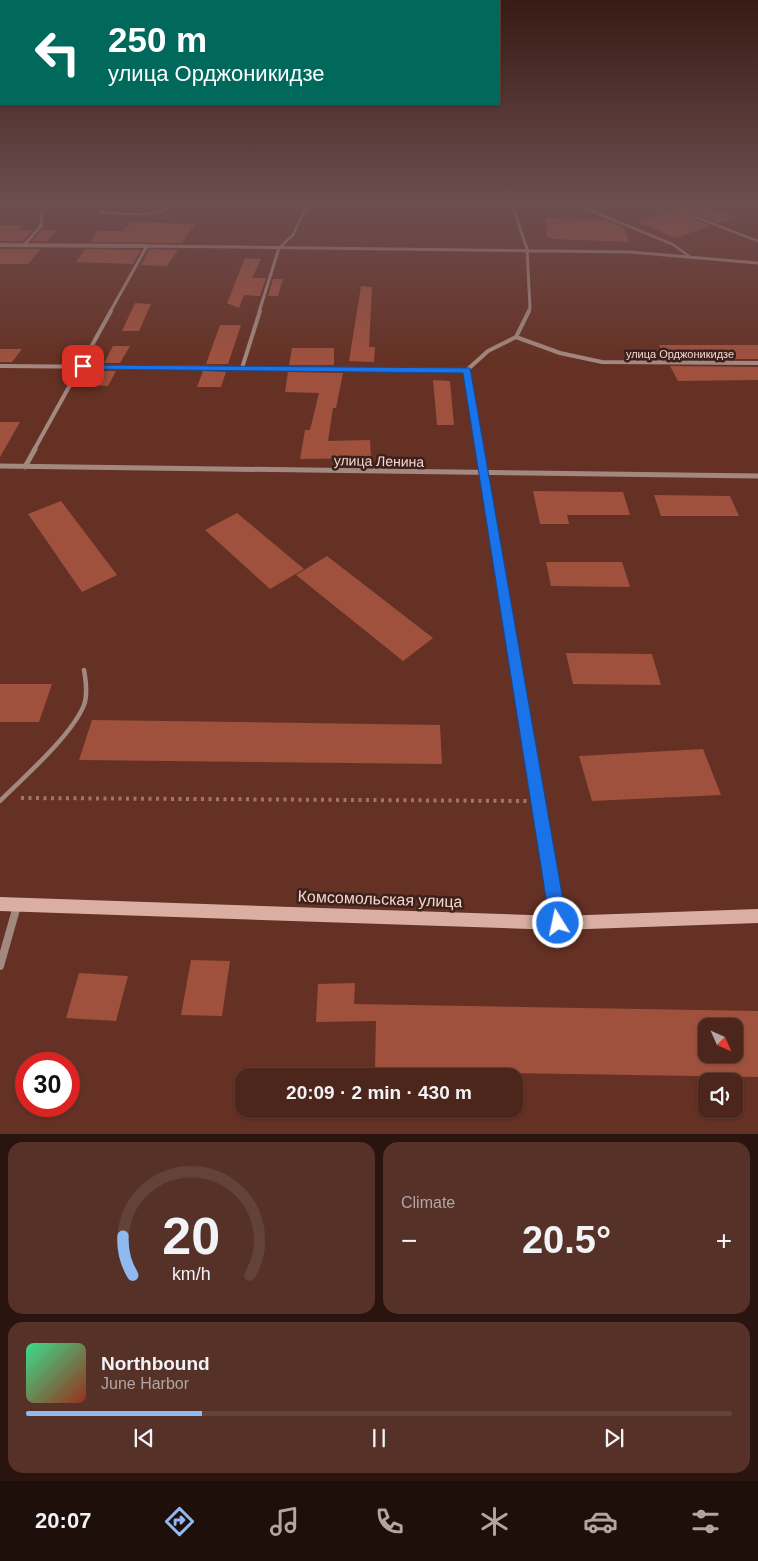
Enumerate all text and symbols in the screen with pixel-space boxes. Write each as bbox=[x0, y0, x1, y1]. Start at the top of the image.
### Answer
icon: left bbox=[25, 20, 90, 85]
text: 250 m bbox=[108, 20, 207, 59]
text: улица Орджоникидзе bbox=[108, 61, 325, 86]
pin bbox=[62, 345, 104, 387]
street label: улица Орджоникидзе bbox=[626, 348, 734, 360]
icon: arrive bbox=[69, 352, 97, 380]
street label: улица Ленина bbox=[334, 452, 425, 470]
street label: Комсомольская улица bbox=[297, 888, 463, 910]
position arrow bbox=[531, 896, 583, 948]
north arrow bbox=[698, 1018, 742, 1062]
map controls bbox=[698, 1018, 743, 1118]
speed limit sign: 30 bbox=[15, 1052, 80, 1117]
button: sound bbox=[698, 1073, 743, 1118]
text: 20:09 · 2 min · 430 m bbox=[286, 1082, 472, 1103]
text: Climate bbox=[401, 1194, 455, 1211]
text: 20 bbox=[163, 1207, 220, 1265]
text: 20.5° bbox=[522, 1219, 611, 1261]
text: − bbox=[401, 1225, 417, 1256]
text: + bbox=[716, 1225, 732, 1256]
text: km/h bbox=[172, 1264, 211, 1284]
text: Northbound bbox=[101, 1353, 210, 1374]
text: June Harbor bbox=[101, 1375, 189, 1392]
icon: previous bbox=[130, 1424, 158, 1452]
icon: pause bbox=[365, 1424, 393, 1452]
icon: next bbox=[600, 1424, 628, 1452]
icon: directions bbox=[162, 1504, 197, 1539]
icon: music bbox=[267, 1504, 302, 1539]
icon: phone bbox=[372, 1504, 407, 1539]
icon: climate bbox=[477, 1504, 512, 1539]
icon: car bbox=[583, 1504, 618, 1539]
icon: filters bbox=[688, 1504, 723, 1539]
text: 20:07 bbox=[35, 1508, 91, 1533]

